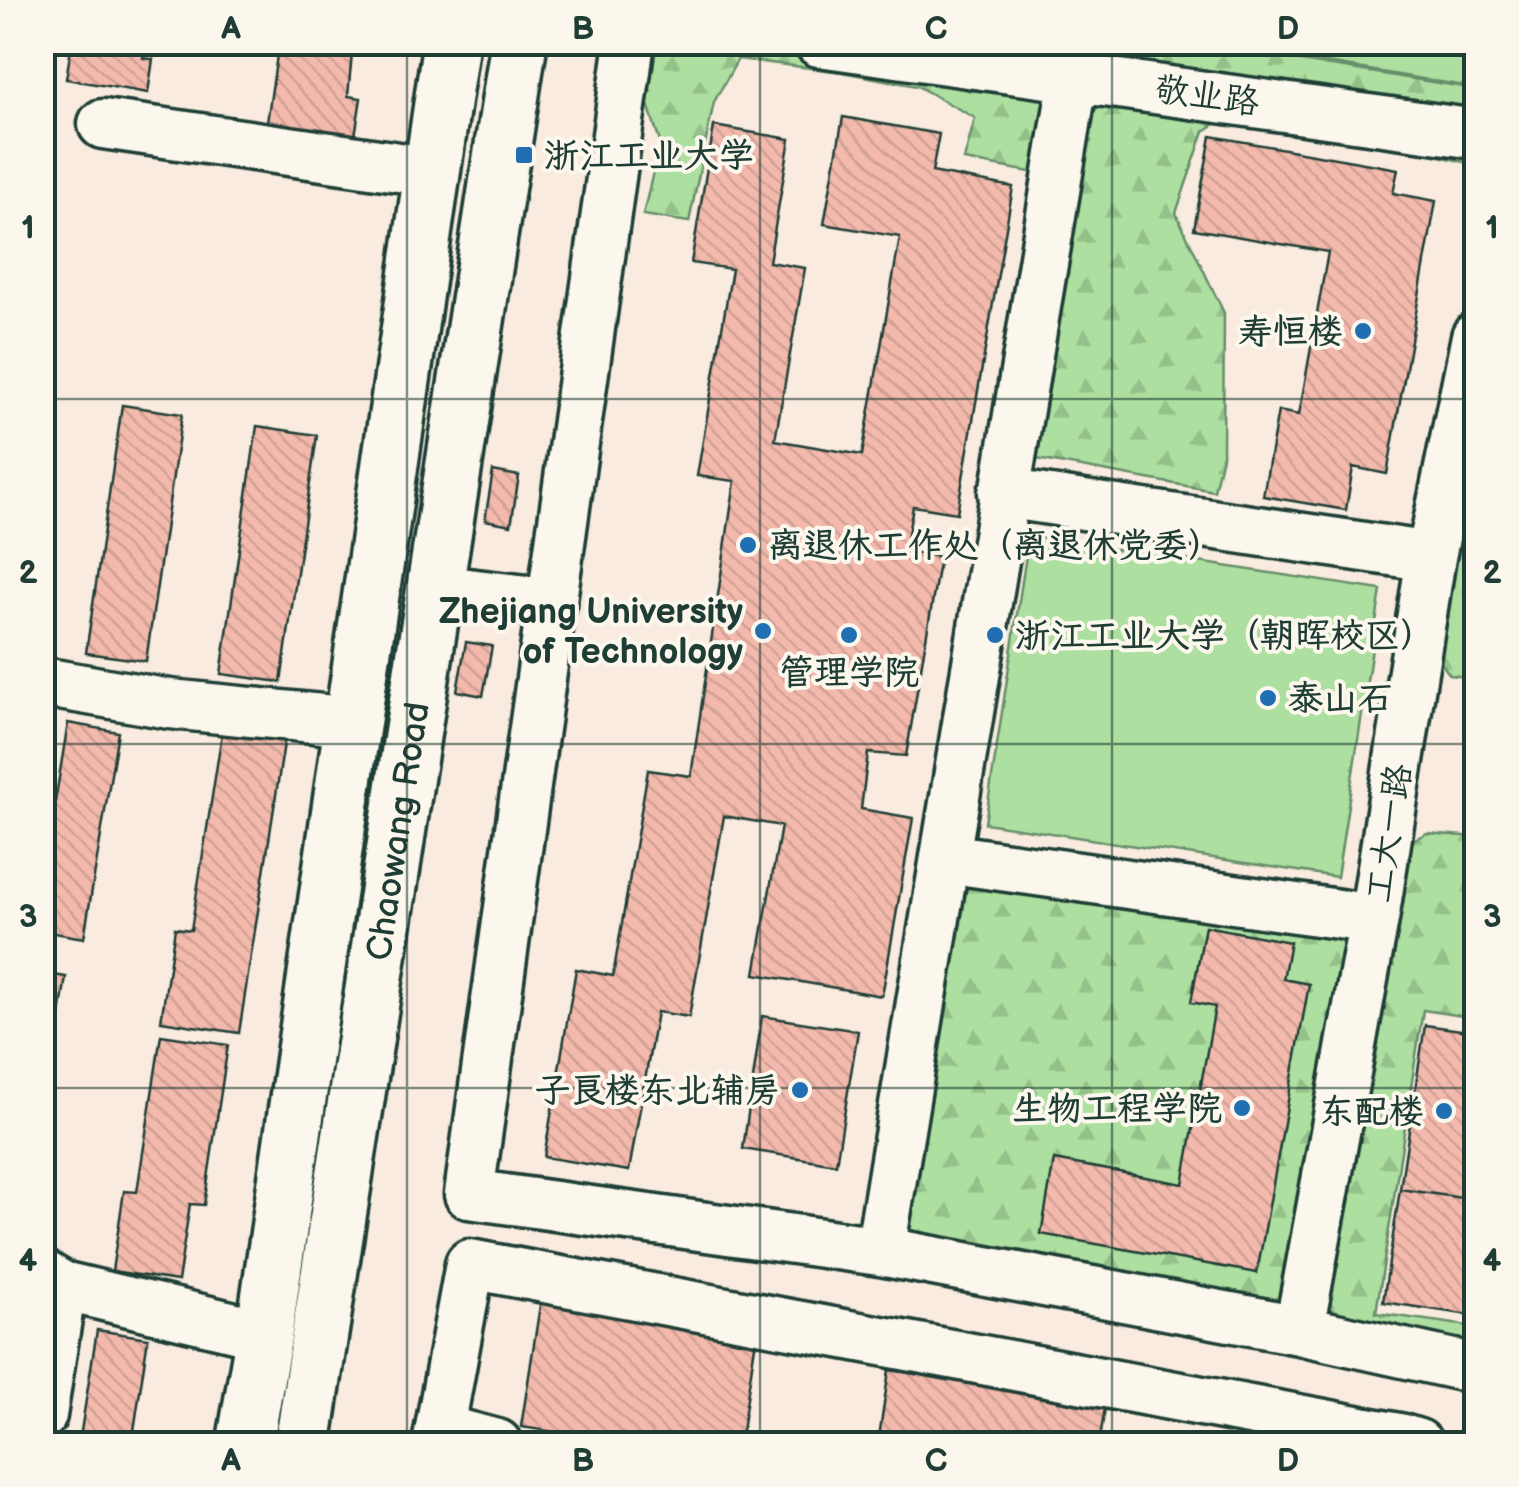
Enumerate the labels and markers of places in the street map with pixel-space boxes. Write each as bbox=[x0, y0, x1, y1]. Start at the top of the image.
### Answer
place label: 浙江工业大学 bbox=[544, 135, 754, 178]
marker: 浙江工业大学 bbox=[513, 144, 535, 166]
place label: 寿恒楼 bbox=[1238, 311, 1343, 354]
marker: 寿恒楼 bbox=[1352, 320, 1374, 342]
place label: 离退休工作处（离退休党委） bbox=[768, 525, 1223, 568]
marker: 离退休工作处（离退休党委） bbox=[737, 534, 759, 556]
place label: Zhejiang University of Technology bbox=[439, 591, 743, 674]
place label: 浙江工业大学（朝晖校区） bbox=[1015, 615, 1435, 658]
marker: Zhejiang University of Technology bbox=[752, 620, 774, 642]
marker: 管理学院 bbox=[838, 624, 860, 646]
marker: 浙江工业大学（朝晖校区） bbox=[984, 624, 1006, 646]
place label: 管理学院 bbox=[779, 652, 919, 695]
place label: 泰山石 bbox=[1288, 678, 1393, 721]
marker: 泰山石 bbox=[1257, 687, 1279, 709]
place label: 子良楼东北辅房 bbox=[535, 1070, 780, 1113]
marker: 子良楼东北辅房 bbox=[789, 1079, 811, 1101]
place label: 生物工程学院 bbox=[1012, 1088, 1222, 1131]
place label: 东配楼 bbox=[1319, 1091, 1424, 1134]
marker: 生物工程学院 bbox=[1231, 1097, 1253, 1119]
marker: 东配楼 bbox=[1433, 1100, 1455, 1122]

